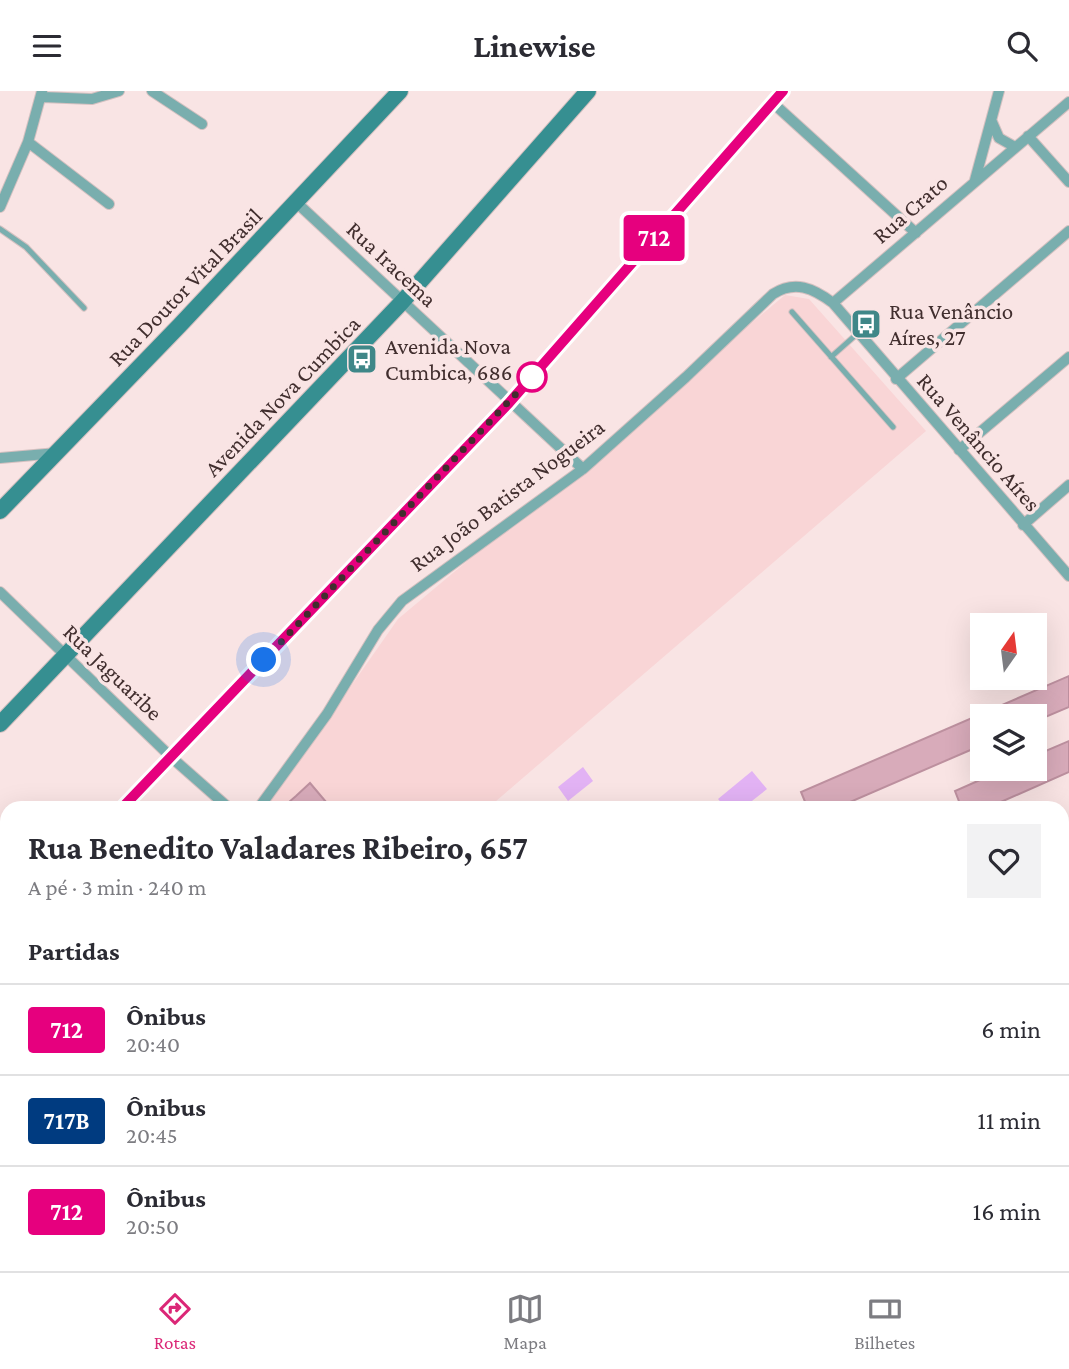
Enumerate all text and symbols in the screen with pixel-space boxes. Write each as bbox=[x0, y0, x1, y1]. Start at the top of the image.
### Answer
icon: menu bbox=[28, 27, 66, 65]
icon: search bbox=[1003, 27, 1041, 65]
text: Linewise bbox=[473, 28, 596, 64]
street label: Rua Crato bbox=[867, 170, 953, 248]
street label: Rua Doutor Vital Brasil bbox=[103, 203, 267, 371]
line badge: 712 bbox=[614, 215, 694, 261]
street label: Rua Iracema bbox=[342, 216, 443, 312]
text: 712 bbox=[638, 224, 670, 251]
place label: Rua Venâncio Aíres, 27 bbox=[889, 298, 1013, 350]
bus stop icon: Rua Venâncio Aíres, 27 bbox=[849, 307, 883, 341]
street label: Avenida Nova Cumbica bbox=[199, 310, 365, 481]
place label: Avenida Nova Cumbica, 686 bbox=[385, 333, 512, 385]
bus stop icon: Avenida Nova Cumbica, 686 bbox=[345, 342, 379, 376]
unlabelled marker bbox=[517, 362, 547, 392]
street label: Rua Venâncio Aíres bbox=[912, 368, 1046, 516]
street label: Rua João Batista Nogueira bbox=[405, 413, 610, 577]
north arrow bbox=[970, 613, 1046, 689]
map controls bbox=[970, 613, 1047, 781]
street label: Rua Jaguaribe bbox=[58, 618, 168, 726]
your location bbox=[246, 642, 281, 677]
button: layers bbox=[970, 704, 1047, 781]
button: heart bbox=[967, 824, 1041, 898]
text: Rua Benedito Valadares Ribeiro, 657 bbox=[28, 829, 528, 866]
text: A pé · 3 min · 240 m bbox=[28, 874, 206, 900]
text: Partidas bbox=[28, 937, 120, 966]
text: Ônibus bbox=[126, 1002, 206, 1031]
text: 6 min bbox=[981, 1015, 1041, 1044]
text: 712 bbox=[50, 1016, 83, 1043]
text: 20:40 bbox=[126, 1031, 180, 1057]
text: Ônibus bbox=[126, 1093, 206, 1122]
text: 11 min bbox=[977, 1106, 1041, 1135]
text: 717B bbox=[43, 1107, 90, 1134]
text: 20:45 bbox=[126, 1122, 178, 1148]
text: Ônibus bbox=[126, 1184, 206, 1213]
text: 16 min bbox=[973, 1197, 1041, 1226]
text: 712 bbox=[50, 1198, 83, 1225]
text: 20:50 bbox=[126, 1213, 179, 1239]
tab: Rotas bbox=[154, 1290, 196, 1353]
tab: Mapa bbox=[503, 1290, 547, 1353]
tab: Bilhetes bbox=[854, 1290, 915, 1353]

